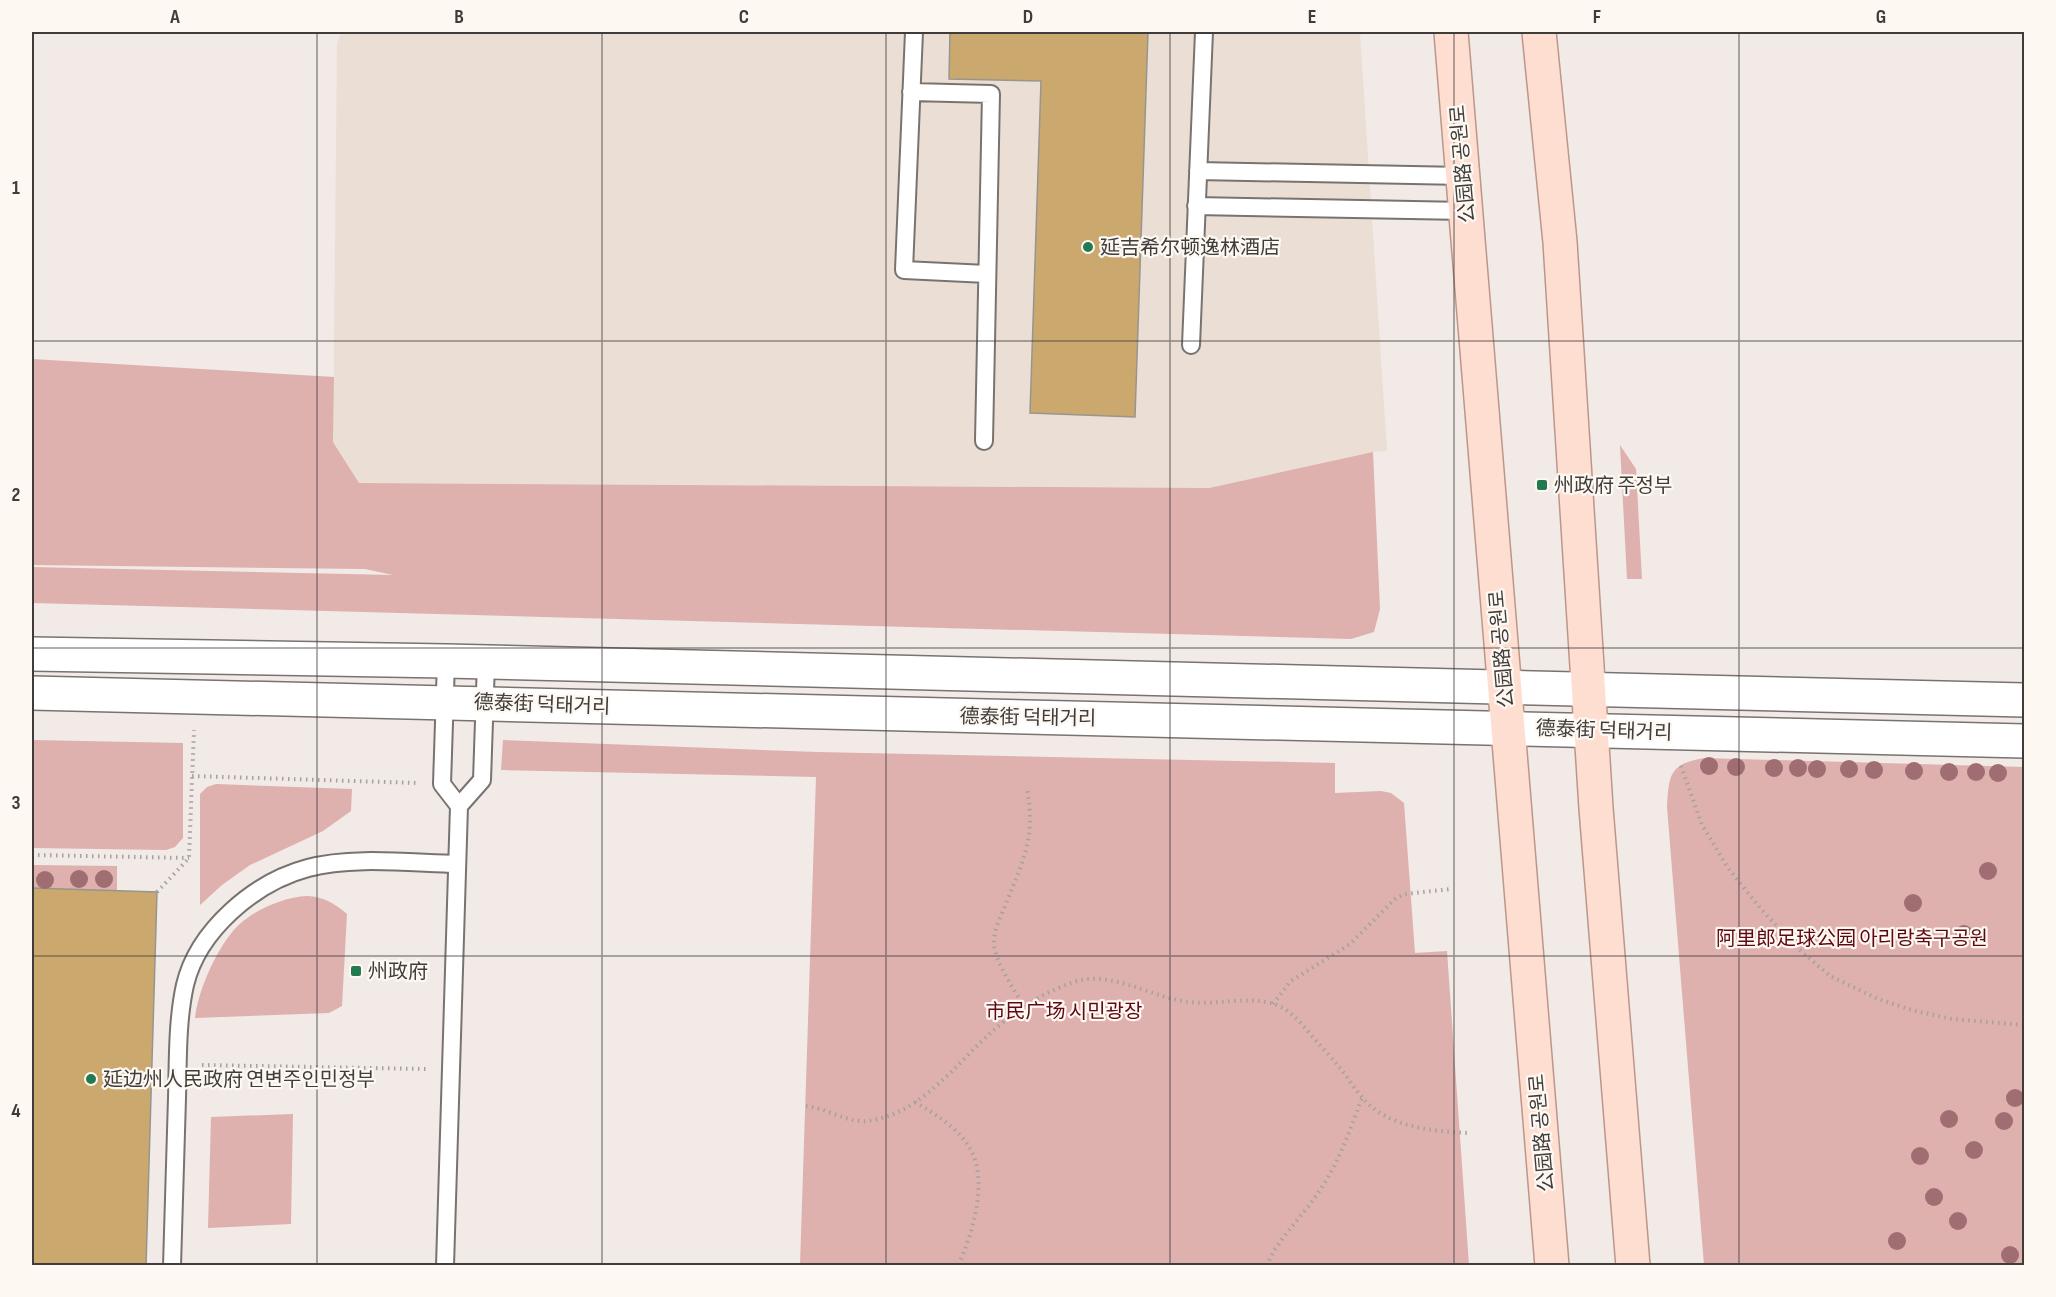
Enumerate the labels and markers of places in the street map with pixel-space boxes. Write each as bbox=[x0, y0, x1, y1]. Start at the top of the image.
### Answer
place label: 延吉希尔顿逸林酒店 bbox=[1100, 236, 1280, 260]
marker: 延吉希尔顿逸林酒店 bbox=[1081, 240, 1095, 254]
place label: 州政府 주정부 bbox=[1554, 474, 1672, 498]
marker: 州政府 주정부 bbox=[1535, 478, 1549, 492]
place label: 州政府 bbox=[368, 960, 428, 984]
marker: 州政府 bbox=[349, 964, 363, 978]
place label: 延边州人民政府 연변주인민정부 bbox=[103, 1068, 375, 1092]
marker: 延边州人民政府 연변주인민정부 bbox=[84, 1072, 98, 1086]

